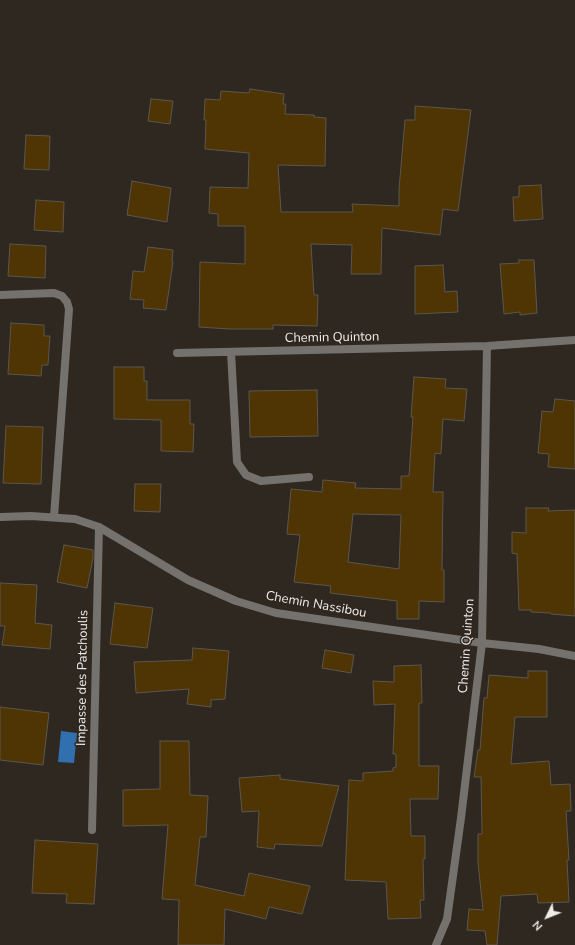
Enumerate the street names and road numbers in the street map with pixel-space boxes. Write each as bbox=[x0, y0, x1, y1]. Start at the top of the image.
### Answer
street label: Chemin Quinton bbox=[285, 329, 379, 347]
street label: Chemin Nassibou bbox=[264, 588, 368, 622]
street label: Chemin Quinton bbox=[456, 598, 478, 694]
street label: Impasse des Patchoulis bbox=[74, 610, 92, 746]

